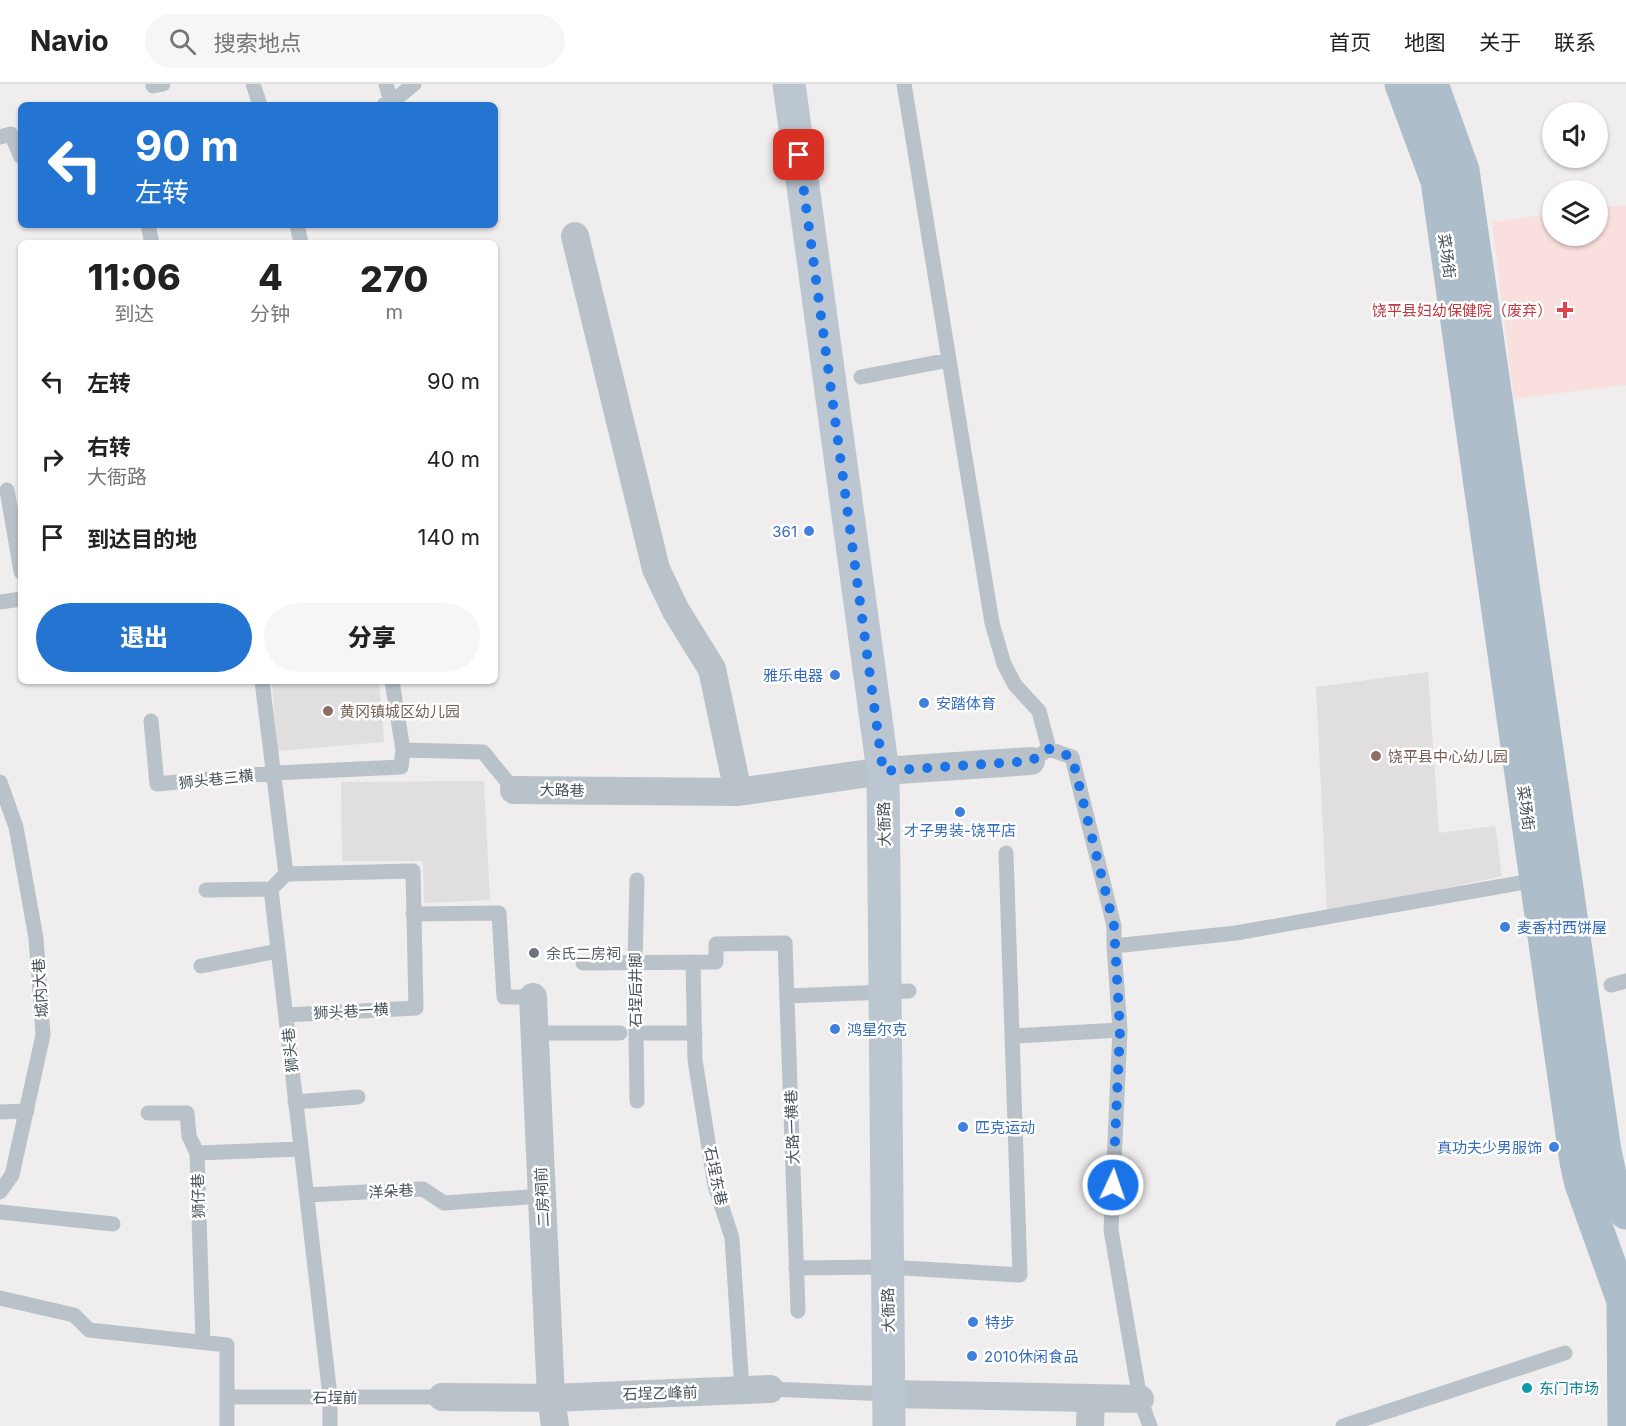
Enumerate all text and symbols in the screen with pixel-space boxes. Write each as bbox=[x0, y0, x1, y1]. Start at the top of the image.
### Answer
search box bbox=[145, 14, 565, 68]
text: Navio bbox=[30, 24, 109, 58]
icon: search bbox=[166, 25, 199, 58]
text: 搜索地点 bbox=[214, 30, 302, 56]
text: 首页 bbox=[1329, 30, 1371, 55]
text: 地图 bbox=[1404, 30, 1446, 55]
text: 关于 bbox=[1479, 30, 1521, 55]
text: 联系 bbox=[1554, 30, 1596, 55]
map controls bbox=[1542, 102, 1608, 246]
button: sound bbox=[1542, 102, 1608, 168]
text: 90 m bbox=[135, 120, 239, 171]
icon: left bbox=[36, 126, 114, 204]
pin bbox=[773, 129, 824, 180]
icon: arrive bbox=[782, 138, 815, 171]
text: 左转 bbox=[135, 176, 189, 209]
button: layers bbox=[1542, 180, 1608, 246]
street label: 菜场街 bbox=[1434, 232, 1460, 280]
text: 11:06 bbox=[88, 255, 181, 299]
text: 4 bbox=[258, 255, 283, 299]
text: 270 bbox=[360, 257, 428, 301]
text: m bbox=[385, 300, 403, 324]
place label: 饶平县妇幼保健院（废弃） bbox=[1372, 301, 1552, 320]
marker: 饶平县妇幼保健院（废弃） bbox=[1556, 301, 1574, 319]
text: 到达 bbox=[114, 302, 154, 326]
text: 分钟 bbox=[250, 302, 290, 326]
icon: left bbox=[36, 365, 69, 398]
text: 90 m bbox=[427, 368, 480, 394]
text: 左转 bbox=[87, 370, 131, 396]
text: 右转 bbox=[87, 434, 131, 460]
icon: right bbox=[36, 443, 69, 476]
text: 40 m bbox=[426, 446, 480, 472]
text: 大衙路 bbox=[87, 465, 147, 489]
icon: arrive bbox=[36, 521, 69, 554]
place label: 361 bbox=[772, 522, 797, 541]
text: 140 m bbox=[418, 524, 480, 550]
marker: 361 bbox=[802, 524, 816, 538]
text: 到达目的地 bbox=[87, 526, 197, 552]
button: 退出 bbox=[36, 603, 252, 672]
button: 分享 bbox=[264, 603, 480, 672]
place label: 雅乐电器 bbox=[763, 666, 823, 685]
marker: 雅乐电器 bbox=[828, 668, 842, 682]
place label: 安踏体育 bbox=[936, 694, 996, 713]
marker: 安踏体育 bbox=[917, 696, 931, 710]
place label: 黄冈镇城区幼儿园 bbox=[340, 702, 460, 721]
marker: 黄冈镇城区幼儿园 bbox=[321, 704, 335, 718]
place label: 饶平县中心幼儿园 bbox=[1388, 747, 1508, 766]
marker: 饶平县中心幼儿园 bbox=[1369, 749, 1383, 763]
street label: 狮头巷三横 bbox=[178, 766, 254, 792]
street label: 大路巷 bbox=[539, 780, 585, 800]
street label: 菜场街 bbox=[1513, 784, 1539, 832]
street label: 大衙路 bbox=[874, 801, 894, 847]
marker: 才子男装-饶平店 bbox=[953, 805, 967, 819]
place label: 才子男装-饶平店 bbox=[904, 821, 1016, 840]
place label: 麦香村西饼屋 bbox=[1517, 918, 1607, 937]
marker: 麦香村西饼屋 bbox=[1498, 920, 1512, 934]
place label: 余氏二房祠 bbox=[546, 944, 621, 963]
marker: 余氏二房祠 bbox=[527, 946, 541, 960]
street label: 石埕后井脚 bbox=[626, 952, 645, 1028]
street label: 城内大巷 bbox=[28, 957, 52, 1019]
street label: 狮头巷一横 bbox=[313, 1000, 389, 1022]
place label: 鸿星尔克 bbox=[847, 1020, 907, 1039]
marker: 鸿星尔克 bbox=[828, 1022, 842, 1036]
street label: 狮头巷 bbox=[278, 1027, 302, 1073]
street label: 大路一横巷 bbox=[781, 1089, 803, 1165]
place label: 匹克运动 bbox=[975, 1118, 1035, 1137]
marker: 匹克运动 bbox=[956, 1120, 970, 1134]
place label: 真功夫少男服饰 bbox=[1437, 1138, 1542, 1157]
marker: 真功夫少男服饰 bbox=[1547, 1140, 1561, 1154]
street label: 石埕东巷 bbox=[700, 1145, 732, 1207]
position arrow bbox=[1081, 1153, 1145, 1217]
street label: 二房祠前 bbox=[531, 1167, 553, 1227]
street label: 狮仔巷 bbox=[188, 1173, 208, 1219]
street label: 洋朵巷 bbox=[368, 1180, 414, 1202]
street label: 大衙路 bbox=[878, 1287, 898, 1333]
place label: 特步 bbox=[985, 1313, 1015, 1332]
marker: 特步 bbox=[966, 1315, 980, 1329]
place label: 2010休闲食品 bbox=[984, 1347, 1078, 1366]
marker: 2010休闲食品 bbox=[965, 1349, 979, 1363]
place label: 东门市场 bbox=[1539, 1379, 1599, 1398]
marker: 东门市场 bbox=[1520, 1381, 1534, 1395]
street label: 石埕乙峰前 bbox=[622, 1382, 698, 1404]
street label: 石埕前 bbox=[312, 1388, 358, 1407]

